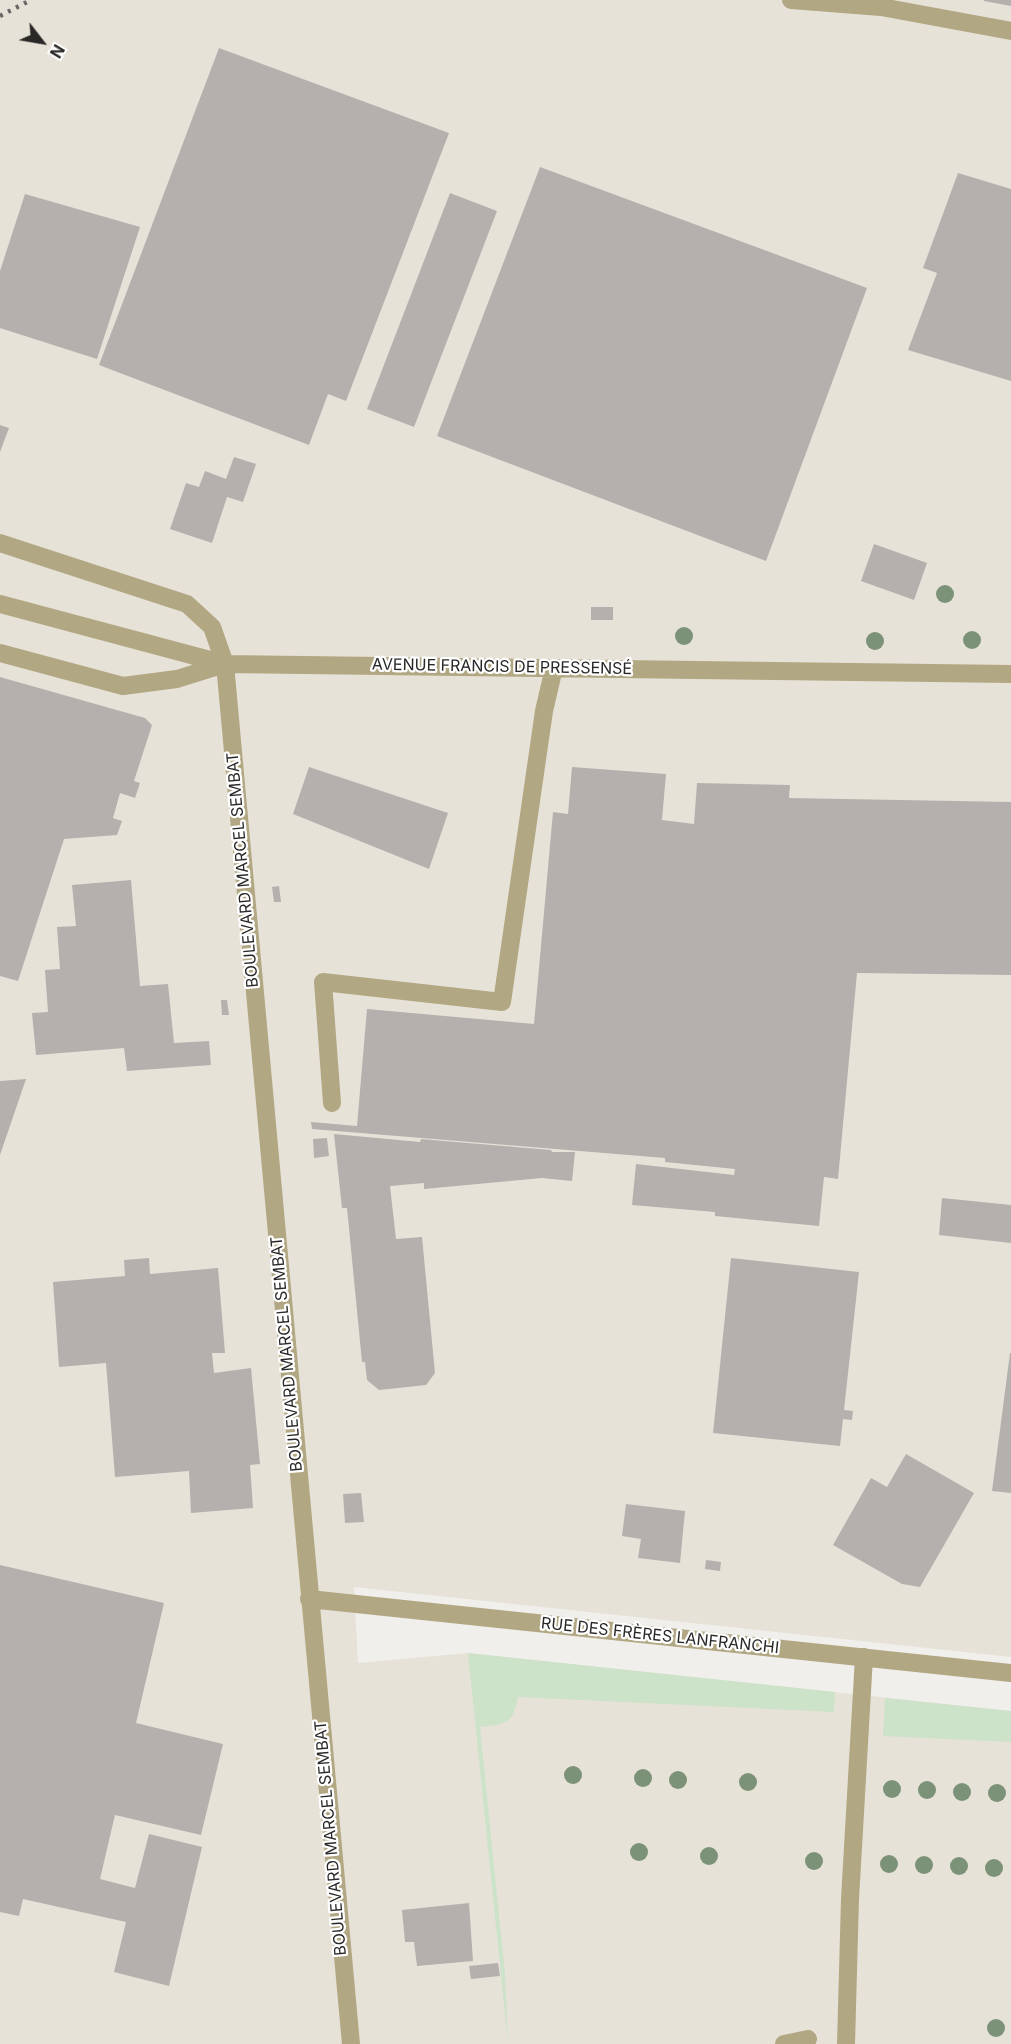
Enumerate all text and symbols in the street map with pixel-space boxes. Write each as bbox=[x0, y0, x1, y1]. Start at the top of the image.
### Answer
north arrow bbox=[12, 12, 72, 72]
text: N bbox=[46, 41, 69, 62]
street label: AVENUE FRANCIS DE PRESSENSÉ bbox=[372, 655, 632, 679]
street label: BOULEVARD MARCEL SEMBAT bbox=[223, 752, 263, 988]
street label: BOULEVARD MARCEL SEMBAT bbox=[267, 1236, 307, 1472]
street label: RUE DES FRÈRES LANFRANCHI bbox=[540, 1614, 780, 1658]
street label: BOULEVARD MARCEL SEMBAT bbox=[311, 1720, 351, 1956]

